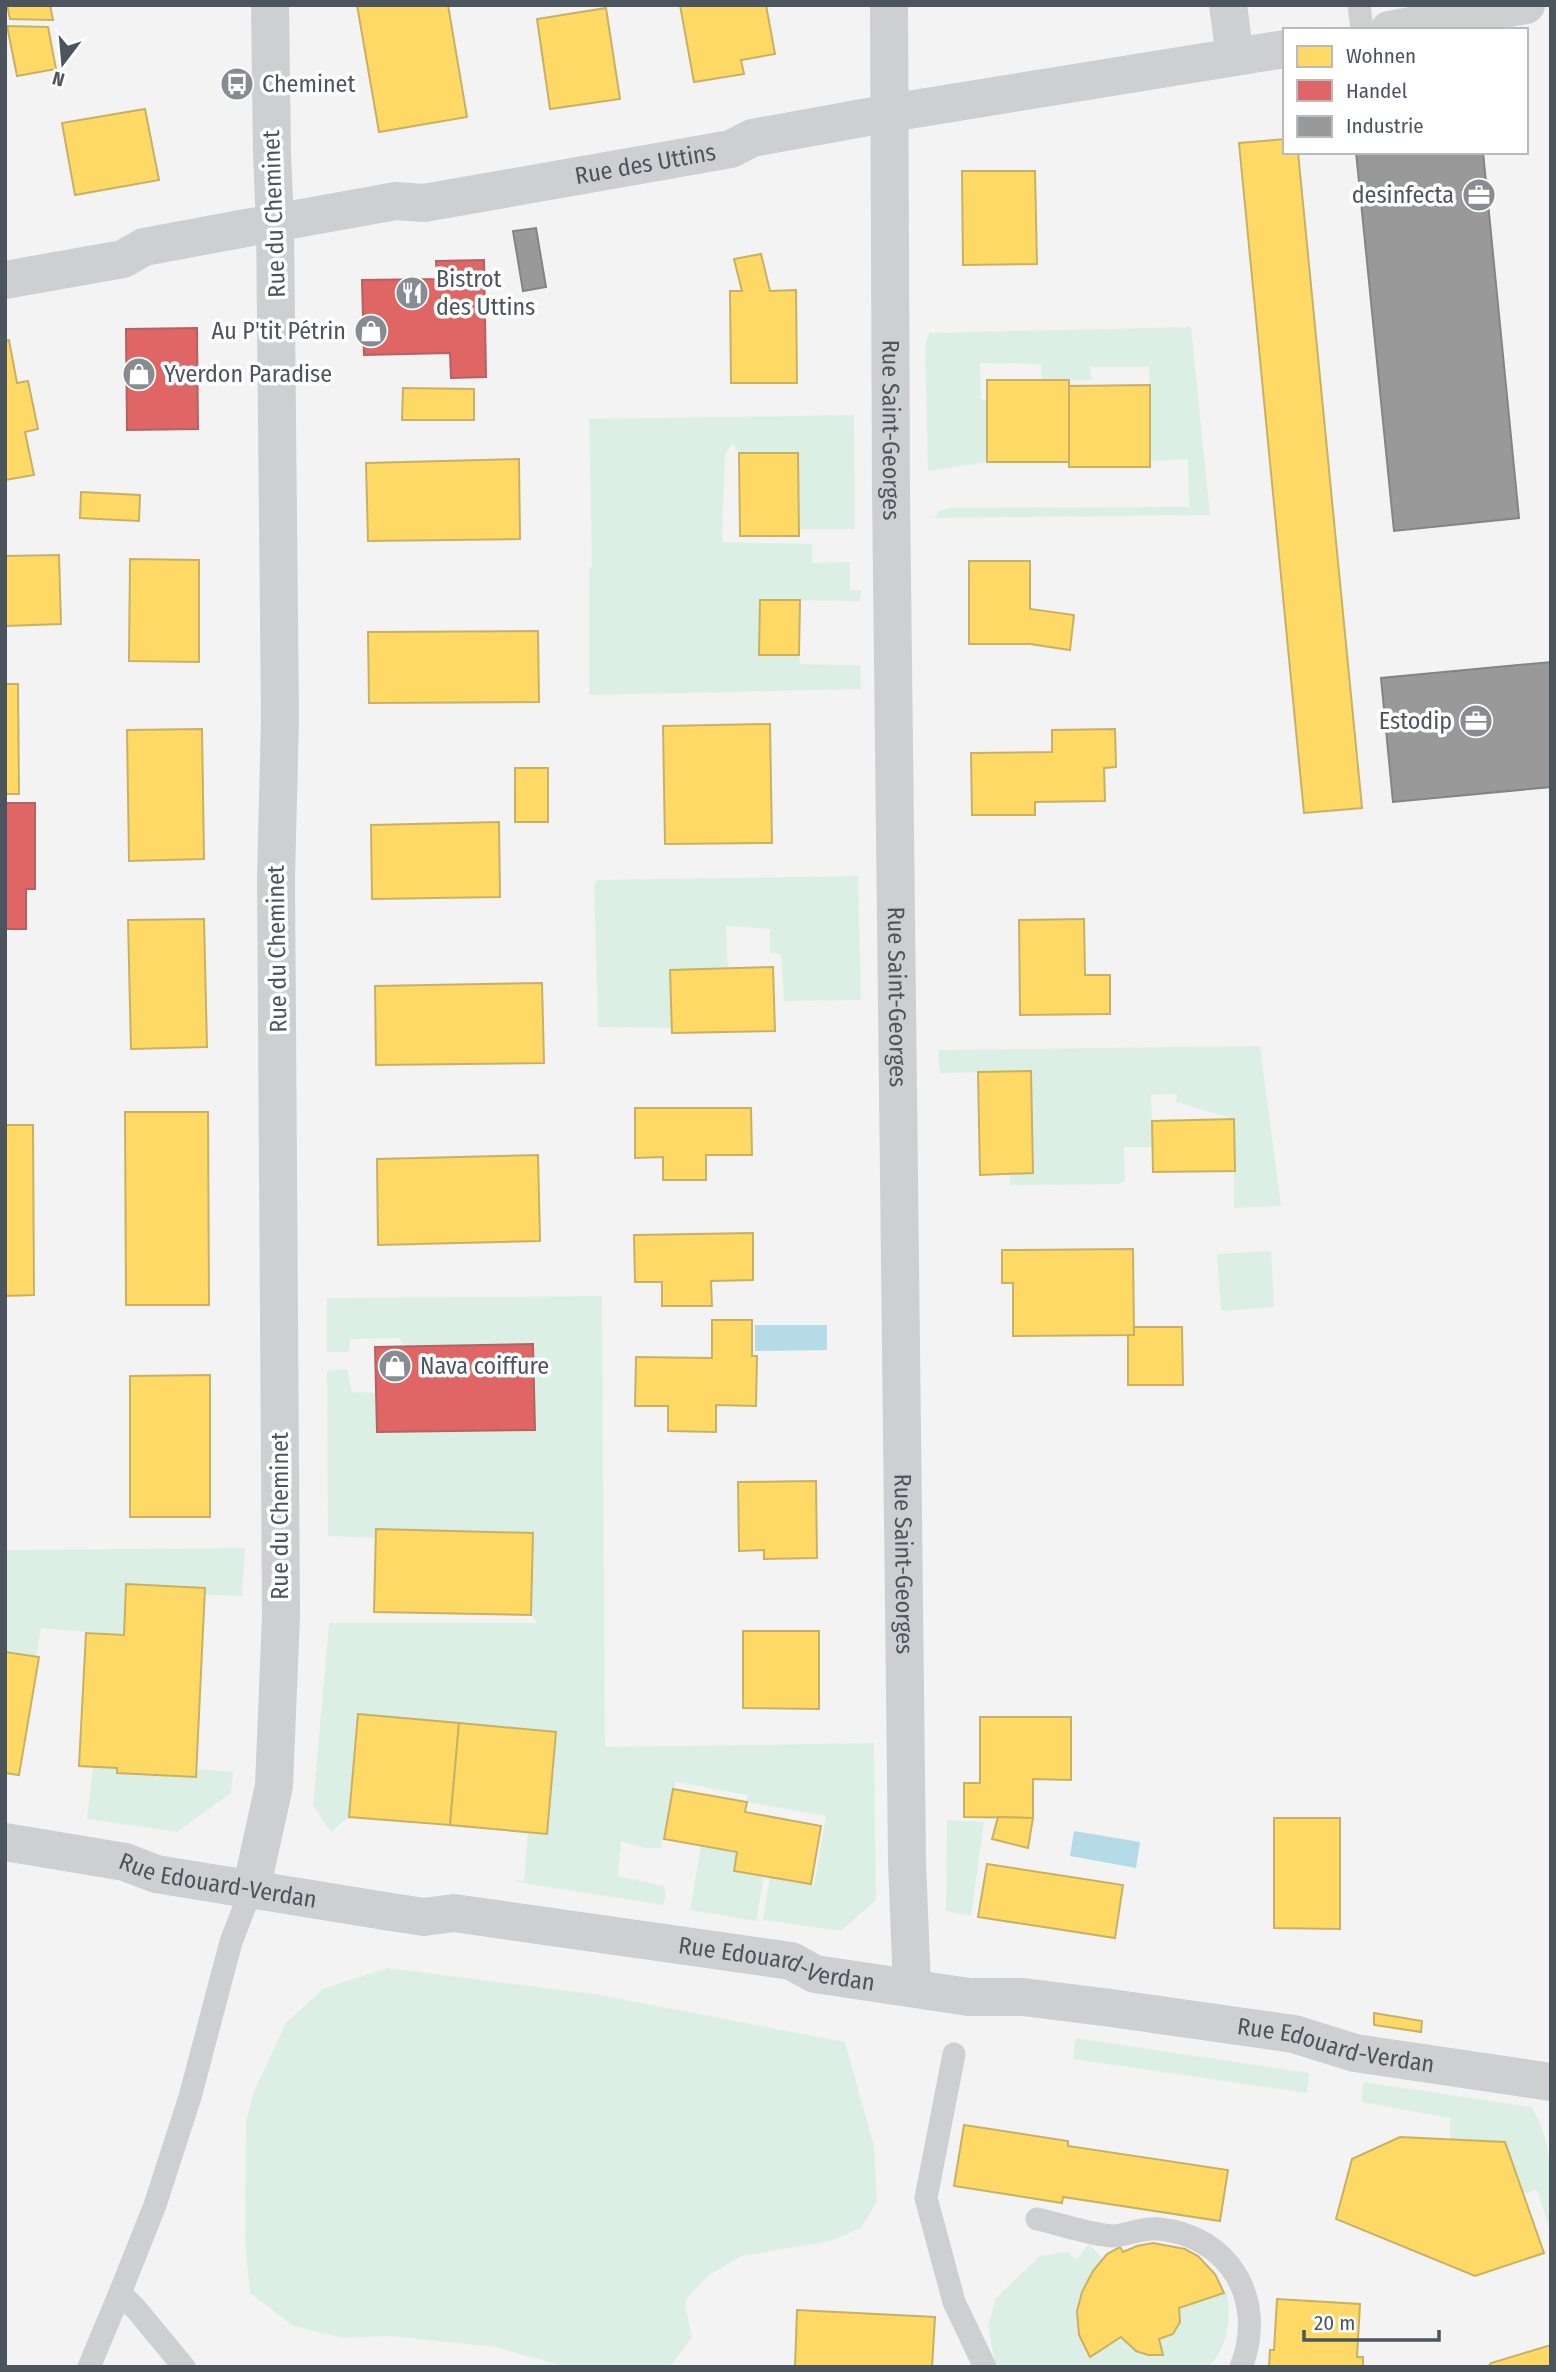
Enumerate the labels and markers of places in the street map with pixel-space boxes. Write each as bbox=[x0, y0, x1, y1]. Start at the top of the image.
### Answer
bus stop icon: Cheminet bbox=[218, 65, 256, 103]
place label: Cheminet bbox=[262, 70, 355, 98]
office icon: desinfecta bbox=[1460, 176, 1498, 214]
place label: desinfecta bbox=[1352, 181, 1454, 209]
place label: Bistrot des Uttins bbox=[436, 265, 535, 321]
restaurant icon: Bistrot des Uttins bbox=[393, 274, 431, 312]
shop icon: Au P'tit Pétrin bbox=[352, 312, 390, 350]
place label: Au P'tit Pétrin bbox=[212, 317, 346, 345]
shop icon: Yverdon Paradise bbox=[120, 355, 158, 393]
place label: Yverdon Paradise bbox=[164, 360, 332, 388]
office icon: Estodip bbox=[1457, 702, 1495, 740]
place label: Estodip bbox=[1379, 707, 1452, 735]
shop icon: Nava coiffure bbox=[376, 1347, 414, 1385]
place label: Nava coiffure bbox=[420, 1352, 549, 1380]

